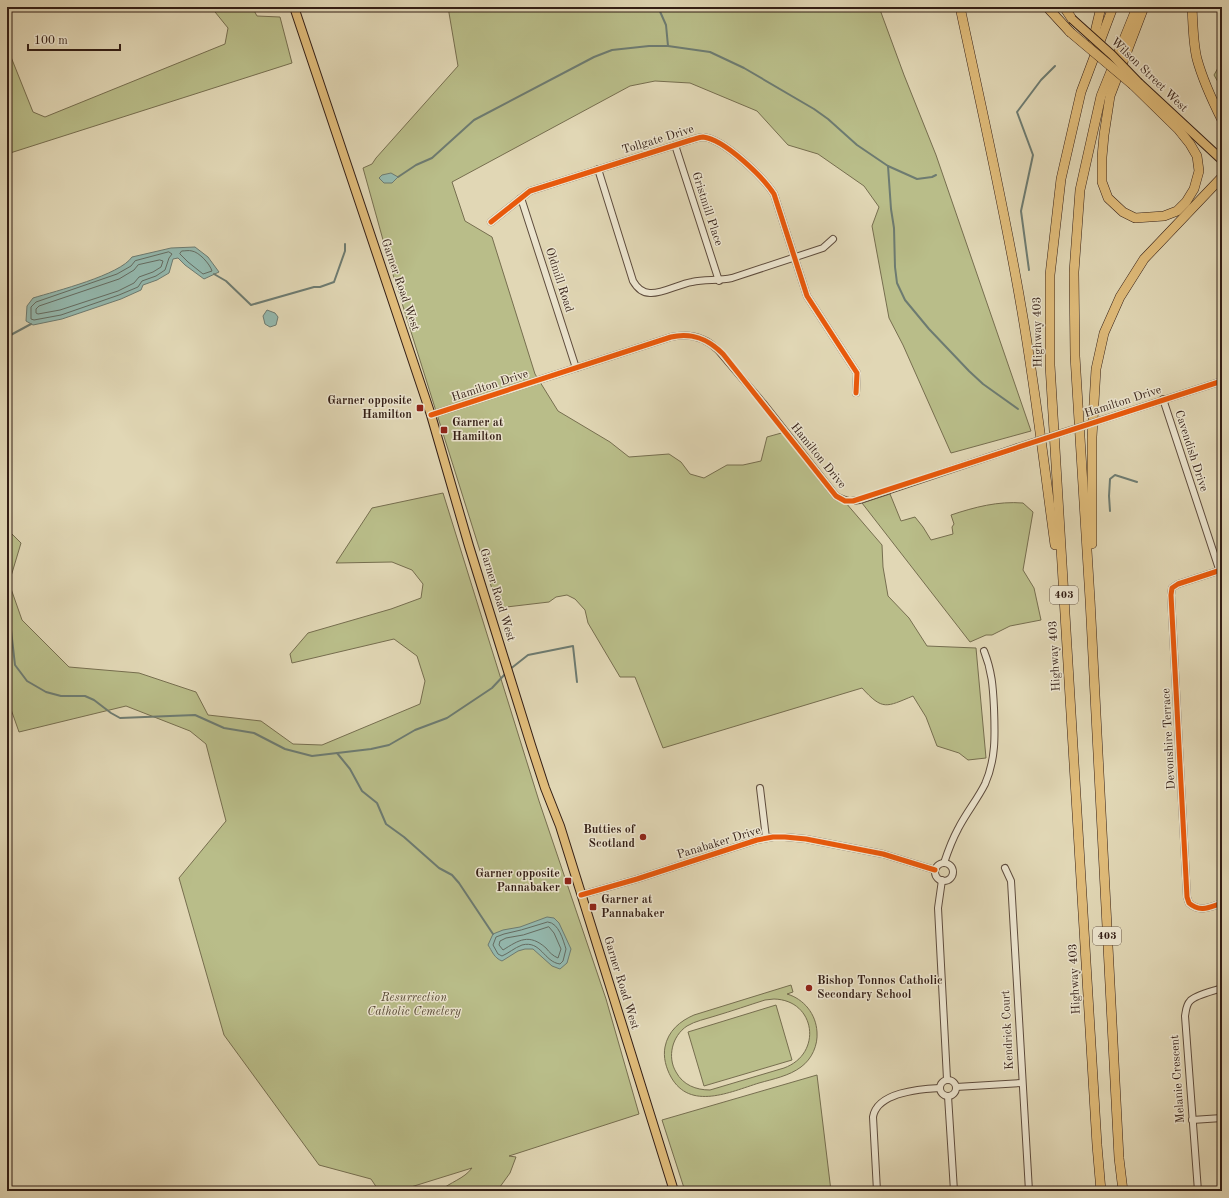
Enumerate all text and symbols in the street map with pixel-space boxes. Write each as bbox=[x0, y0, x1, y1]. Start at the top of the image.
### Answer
scale bar bbox=[28, 26, 120, 52]
text: 100 m bbox=[34, 35, 68, 47]
street label: Wilson Street West bbox=[1108, 35, 1190, 115]
street label: Tollgate Drive bbox=[621, 123, 696, 157]
street label: Gristmill Place bbox=[689, 171, 725, 248]
street label: Garner Road West bbox=[379, 237, 421, 333]
street label: Oldmill Road bbox=[543, 246, 575, 314]
street label: Highway 403 bbox=[1031, 296, 1045, 368]
street label: Hamilton Drive bbox=[450, 368, 530, 404]
street label: Hamilton Drive bbox=[1083, 384, 1163, 420]
place label: Garner opposite Hamilton bbox=[327, 395, 412, 421]
marker: Garner opposite Hamilton bbox=[415, 403, 425, 413]
street label: Cavendish Drive bbox=[1172, 409, 1210, 494]
place label: Garner at Hamilton bbox=[452, 417, 504, 443]
street label: Hamilton Drive bbox=[788, 421, 848, 491]
marker: Garner at Hamilton bbox=[439, 425, 449, 435]
street label: Garner Road West bbox=[477, 547, 517, 643]
road number: 403 bbox=[1050, 586, 1078, 604]
street label: Highway 403 bbox=[1047, 620, 1063, 692]
street label: Devonshire Terrace bbox=[1160, 687, 1178, 790]
place label: Butties of Scotland bbox=[583, 824, 636, 850]
street label: Panabaker Drive bbox=[676, 824, 763, 861]
marker: Butties of Scotland bbox=[638, 832, 648, 842]
place label: Garner opposite Pannabaker bbox=[475, 868, 560, 894]
marker: Garner opposite Pannabaker bbox=[563, 876, 573, 886]
place label: Garner at Pannabaker bbox=[601, 894, 664, 920]
marker: Garner at Pannabaker bbox=[588, 902, 598, 912]
road number: 403 bbox=[1093, 927, 1121, 945]
street label: Garner Road West bbox=[601, 935, 641, 1031]
street label: Highway 403 bbox=[1067, 943, 1083, 1015]
place label: Bishop Tonnos Catholic Secondary School bbox=[817, 975, 943, 1001]
marker: Bishop Tonnos Catholic Secondary School bbox=[804, 983, 814, 993]
street label: Kendrick Court bbox=[1000, 990, 1016, 1070]
park label: Resurrection Catholic Cemetery bbox=[367, 992, 462, 1018]
street label: Melanie Crescent bbox=[1169, 1034, 1187, 1124]

